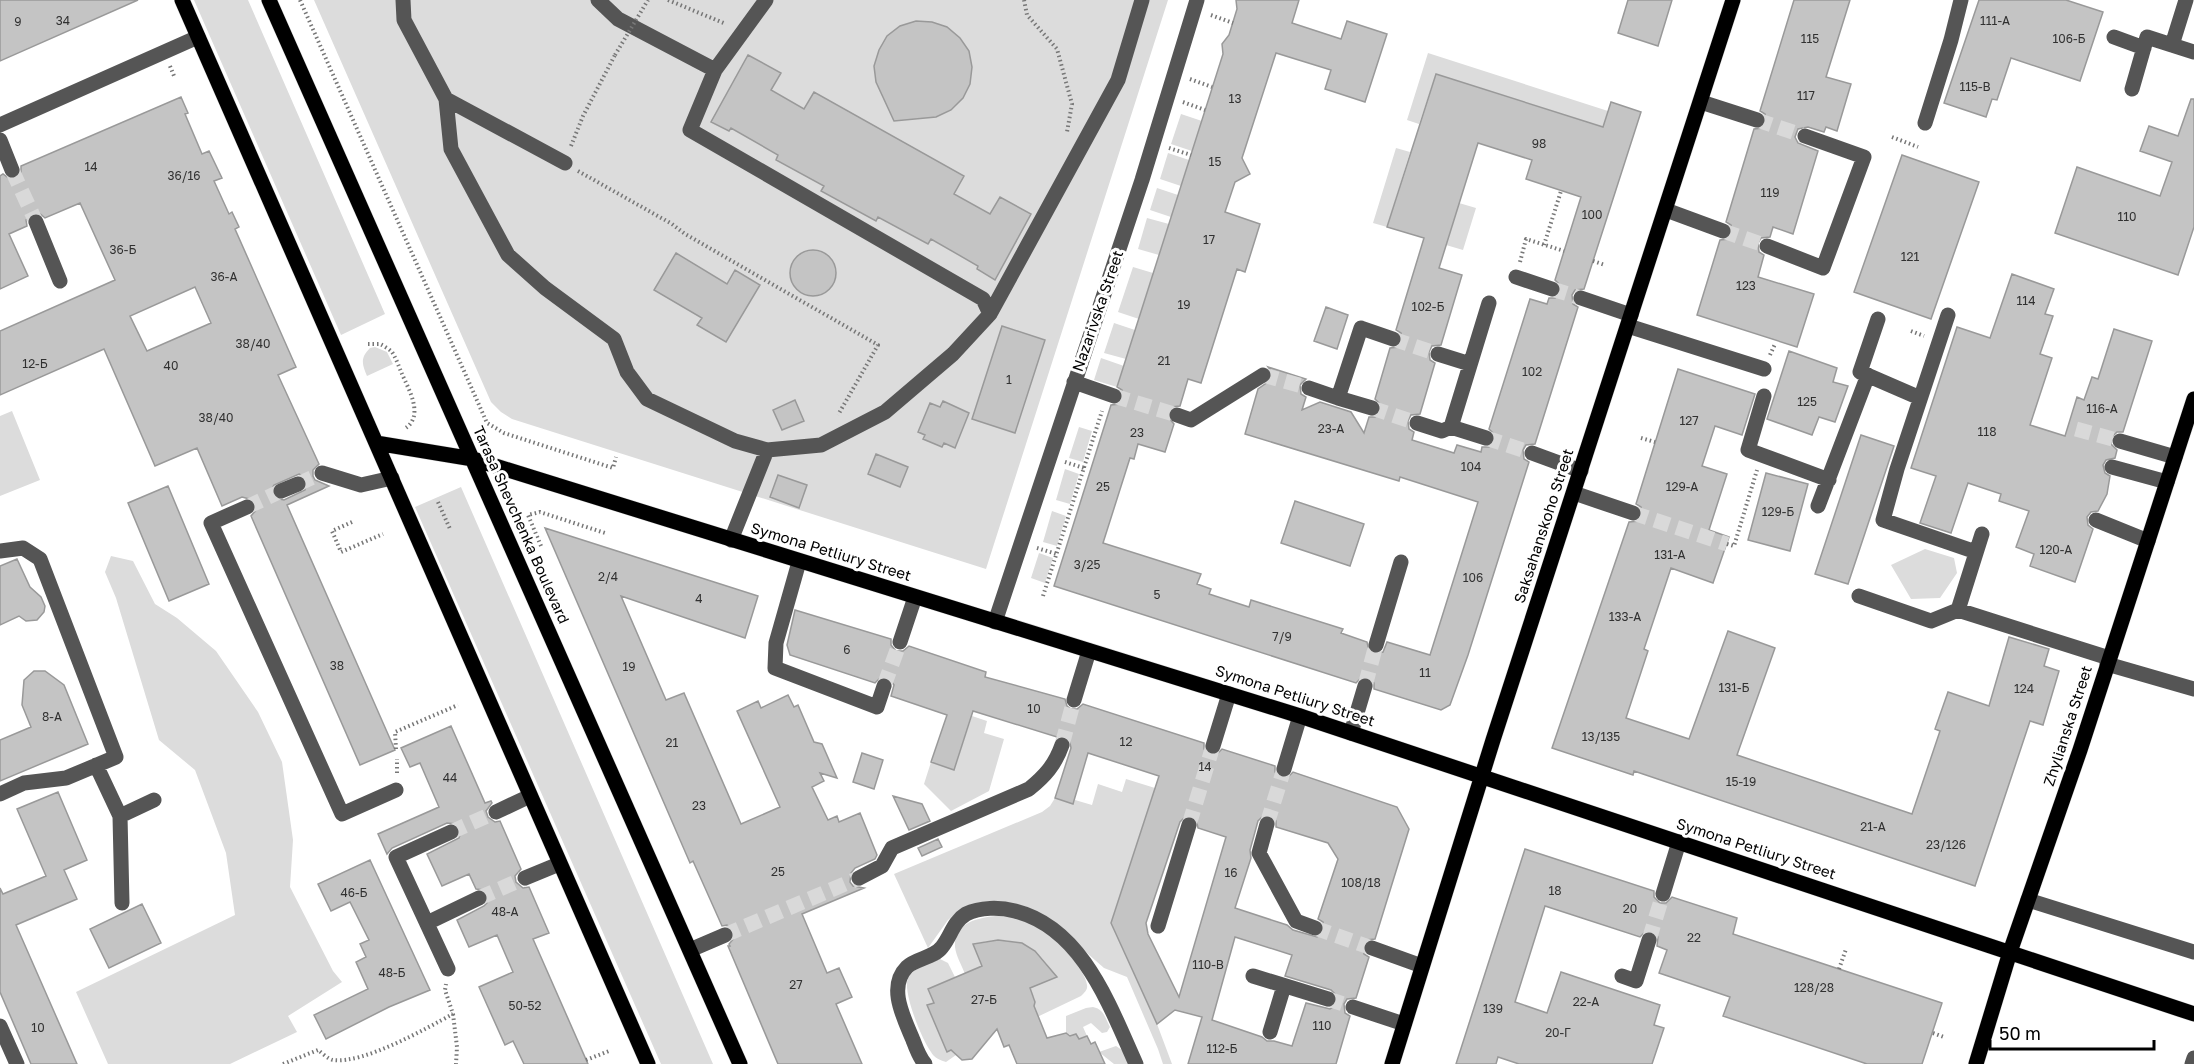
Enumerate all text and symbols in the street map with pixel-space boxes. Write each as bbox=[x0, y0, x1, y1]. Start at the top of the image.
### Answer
house number: 34 bbox=[56, 13, 70, 28]
house number: 111-А bbox=[1980, 13, 2010, 28]
house number: 9 bbox=[14, 14, 22, 29]
house number: 115 bbox=[1801, 31, 1819, 46]
house number: 106-Б bbox=[2052, 31, 2086, 46]
house number: 115-В bbox=[1959, 79, 1991, 94]
house number: 117 bbox=[1797, 88, 1815, 103]
house number: 13 bbox=[1229, 91, 1241, 106]
house number: 98 bbox=[1532, 136, 1546, 151]
house number: 15 bbox=[1209, 154, 1221, 169]
house number: 14 bbox=[84, 159, 98, 174]
house number: 36/16 bbox=[167, 168, 201, 183]
house number: 119 bbox=[1761, 185, 1779, 200]
house number: 100 bbox=[1582, 207, 1602, 222]
house number: 110 bbox=[2117, 209, 2137, 224]
house number: 17 bbox=[1203, 232, 1215, 247]
house number: 36-Б bbox=[110, 242, 136, 257]
street label: Nazarivska Street bbox=[1068, 248, 1126, 374]
house number: 121 bbox=[1901, 249, 1919, 264]
house number: 36-А bbox=[211, 269, 237, 284]
house number: 123 bbox=[1736, 278, 1756, 293]
house number: 114 bbox=[2017, 293, 2035, 308]
house number: 19 bbox=[1177, 297, 1191, 312]
house number: 102-Б bbox=[1412, 299, 1444, 314]
house number: 38/40 bbox=[236, 336, 270, 351]
house number: 21 bbox=[1158, 353, 1171, 368]
house number: 12-Б bbox=[22, 356, 48, 371]
house number: 40 bbox=[164, 358, 178, 373]
house number: 102 bbox=[1522, 364, 1542, 379]
house number: 1 bbox=[1006, 372, 1012, 387]
house number: 125 bbox=[1797, 394, 1817, 409]
house number: 116-А bbox=[2086, 401, 2118, 416]
house number: 38/40 bbox=[199, 410, 233, 425]
house number: 127 bbox=[1679, 413, 1699, 428]
house number: 23-А bbox=[1318, 421, 1344, 436]
street label: Tarasa Shevchenka Boulevard bbox=[470, 423, 574, 626]
house number: 118 bbox=[1978, 424, 1996, 439]
house number: 23 bbox=[1130, 425, 1144, 440]
street label: Saksahanskoho Street bbox=[1510, 446, 1577, 605]
house number: 104 bbox=[1461, 459, 1481, 474]
house number: 25 bbox=[1096, 479, 1110, 494]
house number: 129-А bbox=[1666, 479, 1698, 494]
house number: 129-Б bbox=[1762, 504, 1794, 519]
street label: Symona Petliury Street bbox=[749, 518, 914, 584]
house number: 120-А bbox=[2040, 542, 2072, 557]
house number: 131-А bbox=[1654, 547, 1686, 562]
house number: 3/25 bbox=[1074, 557, 1100, 572]
house number: 2/4 bbox=[598, 569, 618, 584]
house number: 106 bbox=[1463, 570, 1483, 585]
house number: 5 bbox=[1154, 587, 1161, 602]
house number: 4 bbox=[695, 591, 703, 606]
house number: 133-А bbox=[1609, 609, 1641, 624]
house number: 7/9 bbox=[1272, 629, 1292, 644]
house number: 6 bbox=[843, 642, 851, 657]
house number: 38 bbox=[330, 658, 344, 673]
house number: 19 bbox=[622, 659, 636, 674]
street label: Symona Petliury Street bbox=[1213, 661, 1377, 729]
street label: Zhylianska Street bbox=[2039, 663, 2095, 788]
house number: 11 bbox=[1419, 665, 1431, 680]
house number: 131-Б bbox=[1718, 680, 1750, 695]
house number: 124 bbox=[2014, 681, 2034, 696]
house number: 10 bbox=[1027, 701, 1041, 716]
house number: 8-А bbox=[42, 709, 62, 724]
house number: 13/135 bbox=[1582, 729, 1620, 744]
house number: 12 bbox=[1120, 734, 1132, 749]
house number: 21 bbox=[666, 735, 679, 750]
house number: 14 bbox=[1198, 759, 1212, 774]
house number: 44 bbox=[443, 770, 457, 785]
house number: 15-19 bbox=[1726, 774, 1756, 789]
house number: 23 bbox=[692, 798, 706, 813]
street label: Symona Petliury Street bbox=[1674, 814, 1838, 882]
house number: 21-А bbox=[1860, 819, 1886, 834]
house number: 23/126 bbox=[1926, 837, 1966, 852]
house number: 25 bbox=[771, 864, 785, 879]
house number: 16 bbox=[1224, 865, 1238, 880]
house number: 108/18 bbox=[1341, 875, 1381, 890]
house number: 18 bbox=[1548, 883, 1562, 898]
house number: 46-Б bbox=[340, 885, 368, 900]
house number: 20 bbox=[1623, 901, 1637, 916]
house number: 48-А bbox=[491, 904, 519, 919]
house number: 22 bbox=[1687, 930, 1701, 945]
house number: 110-В bbox=[1192, 957, 1224, 972]
house number: 48-Б bbox=[378, 965, 406, 980]
house number: 27 bbox=[789, 977, 803, 992]
house number: 128/28 bbox=[1794, 980, 1834, 995]
house number: 27-Б bbox=[971, 992, 997, 1007]
house number: 22-А bbox=[1573, 994, 1599, 1009]
house number: 50-52 bbox=[509, 998, 541, 1013]
house number: 139 bbox=[1483, 1001, 1503, 1016]
scale bar bbox=[1990, 1013, 2154, 1051]
house number: 110 bbox=[1312, 1018, 1332, 1033]
house number: 10 bbox=[31, 1020, 45, 1035]
text: 50 m bbox=[1999, 1022, 2041, 1044]
house number: 20-Г bbox=[1545, 1025, 1571, 1040]
house number: 112-Б bbox=[1206, 1041, 1238, 1056]

